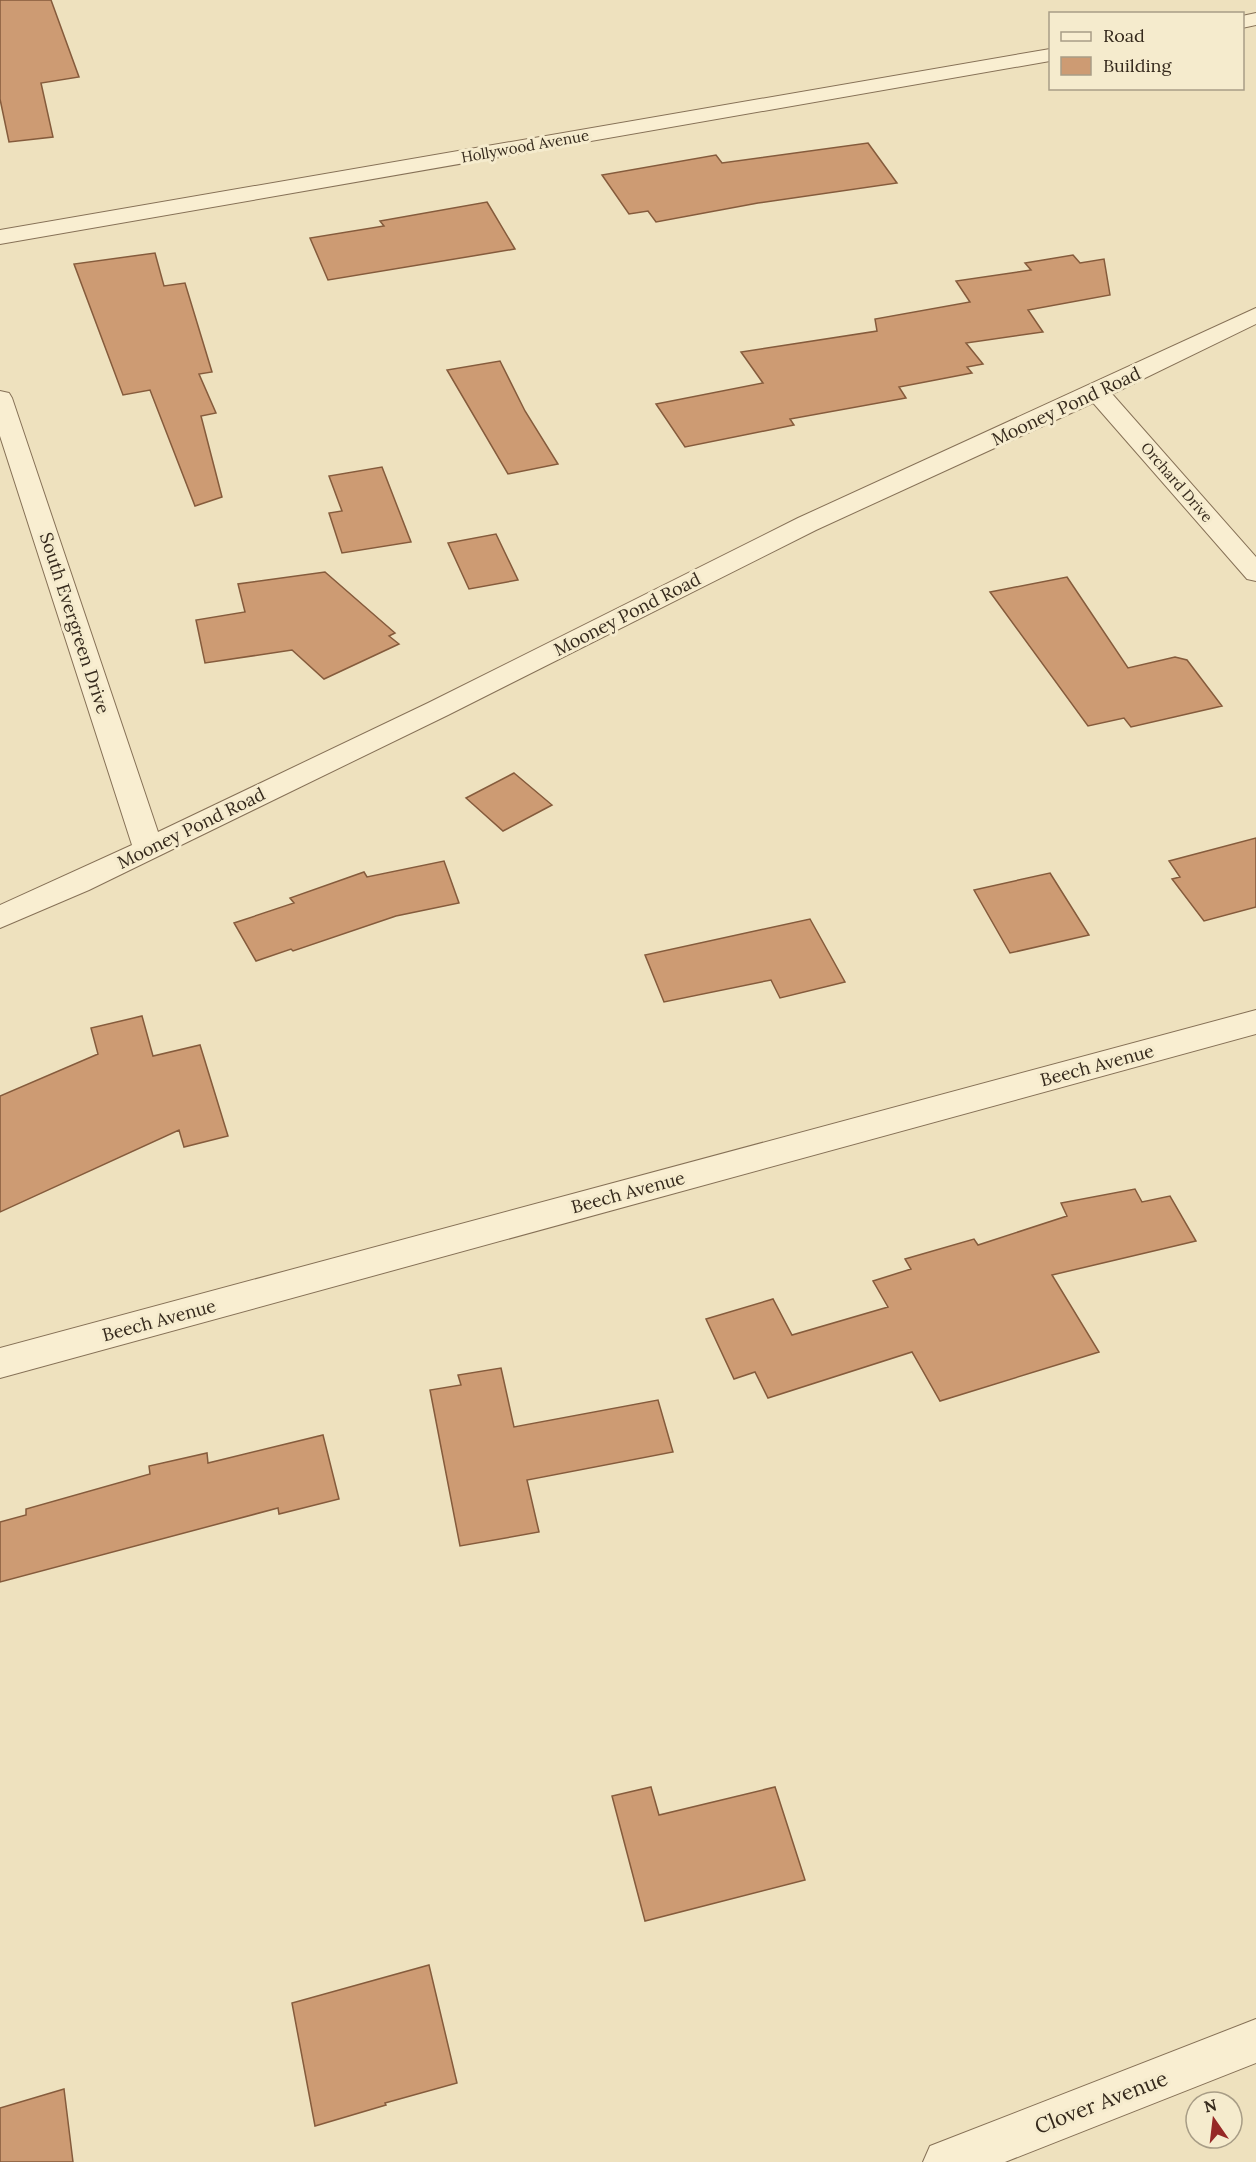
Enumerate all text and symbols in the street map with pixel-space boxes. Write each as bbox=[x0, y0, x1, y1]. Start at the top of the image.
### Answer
legend bbox=[1049, 12, 1244, 90]
text: Road bbox=[1103, 24, 1145, 47]
text: Building bbox=[1103, 54, 1173, 77]
street label: Hollywood Avenue bbox=[460, 125, 590, 167]
street label: Mooney Pond Road bbox=[988, 361, 1144, 451]
street label: Orchard Drive bbox=[1137, 438, 1217, 526]
street label: South Evergreen Drive bbox=[35, 529, 115, 717]
street label: Mooney Pond Road bbox=[550, 567, 704, 661]
street label: Mooney Pond Road bbox=[113, 782, 269, 874]
street label: Beech Avenue bbox=[1038, 1039, 1157, 1091]
street label: Beech Avenue bbox=[569, 1166, 688, 1218]
street label: Beech Avenue bbox=[100, 1294, 219, 1346]
street label: Clover Avenue bbox=[1031, 2064, 1171, 2140]
north arrow bbox=[1184, 2090, 1244, 2150]
text: N bbox=[1202, 2094, 1219, 2117]

